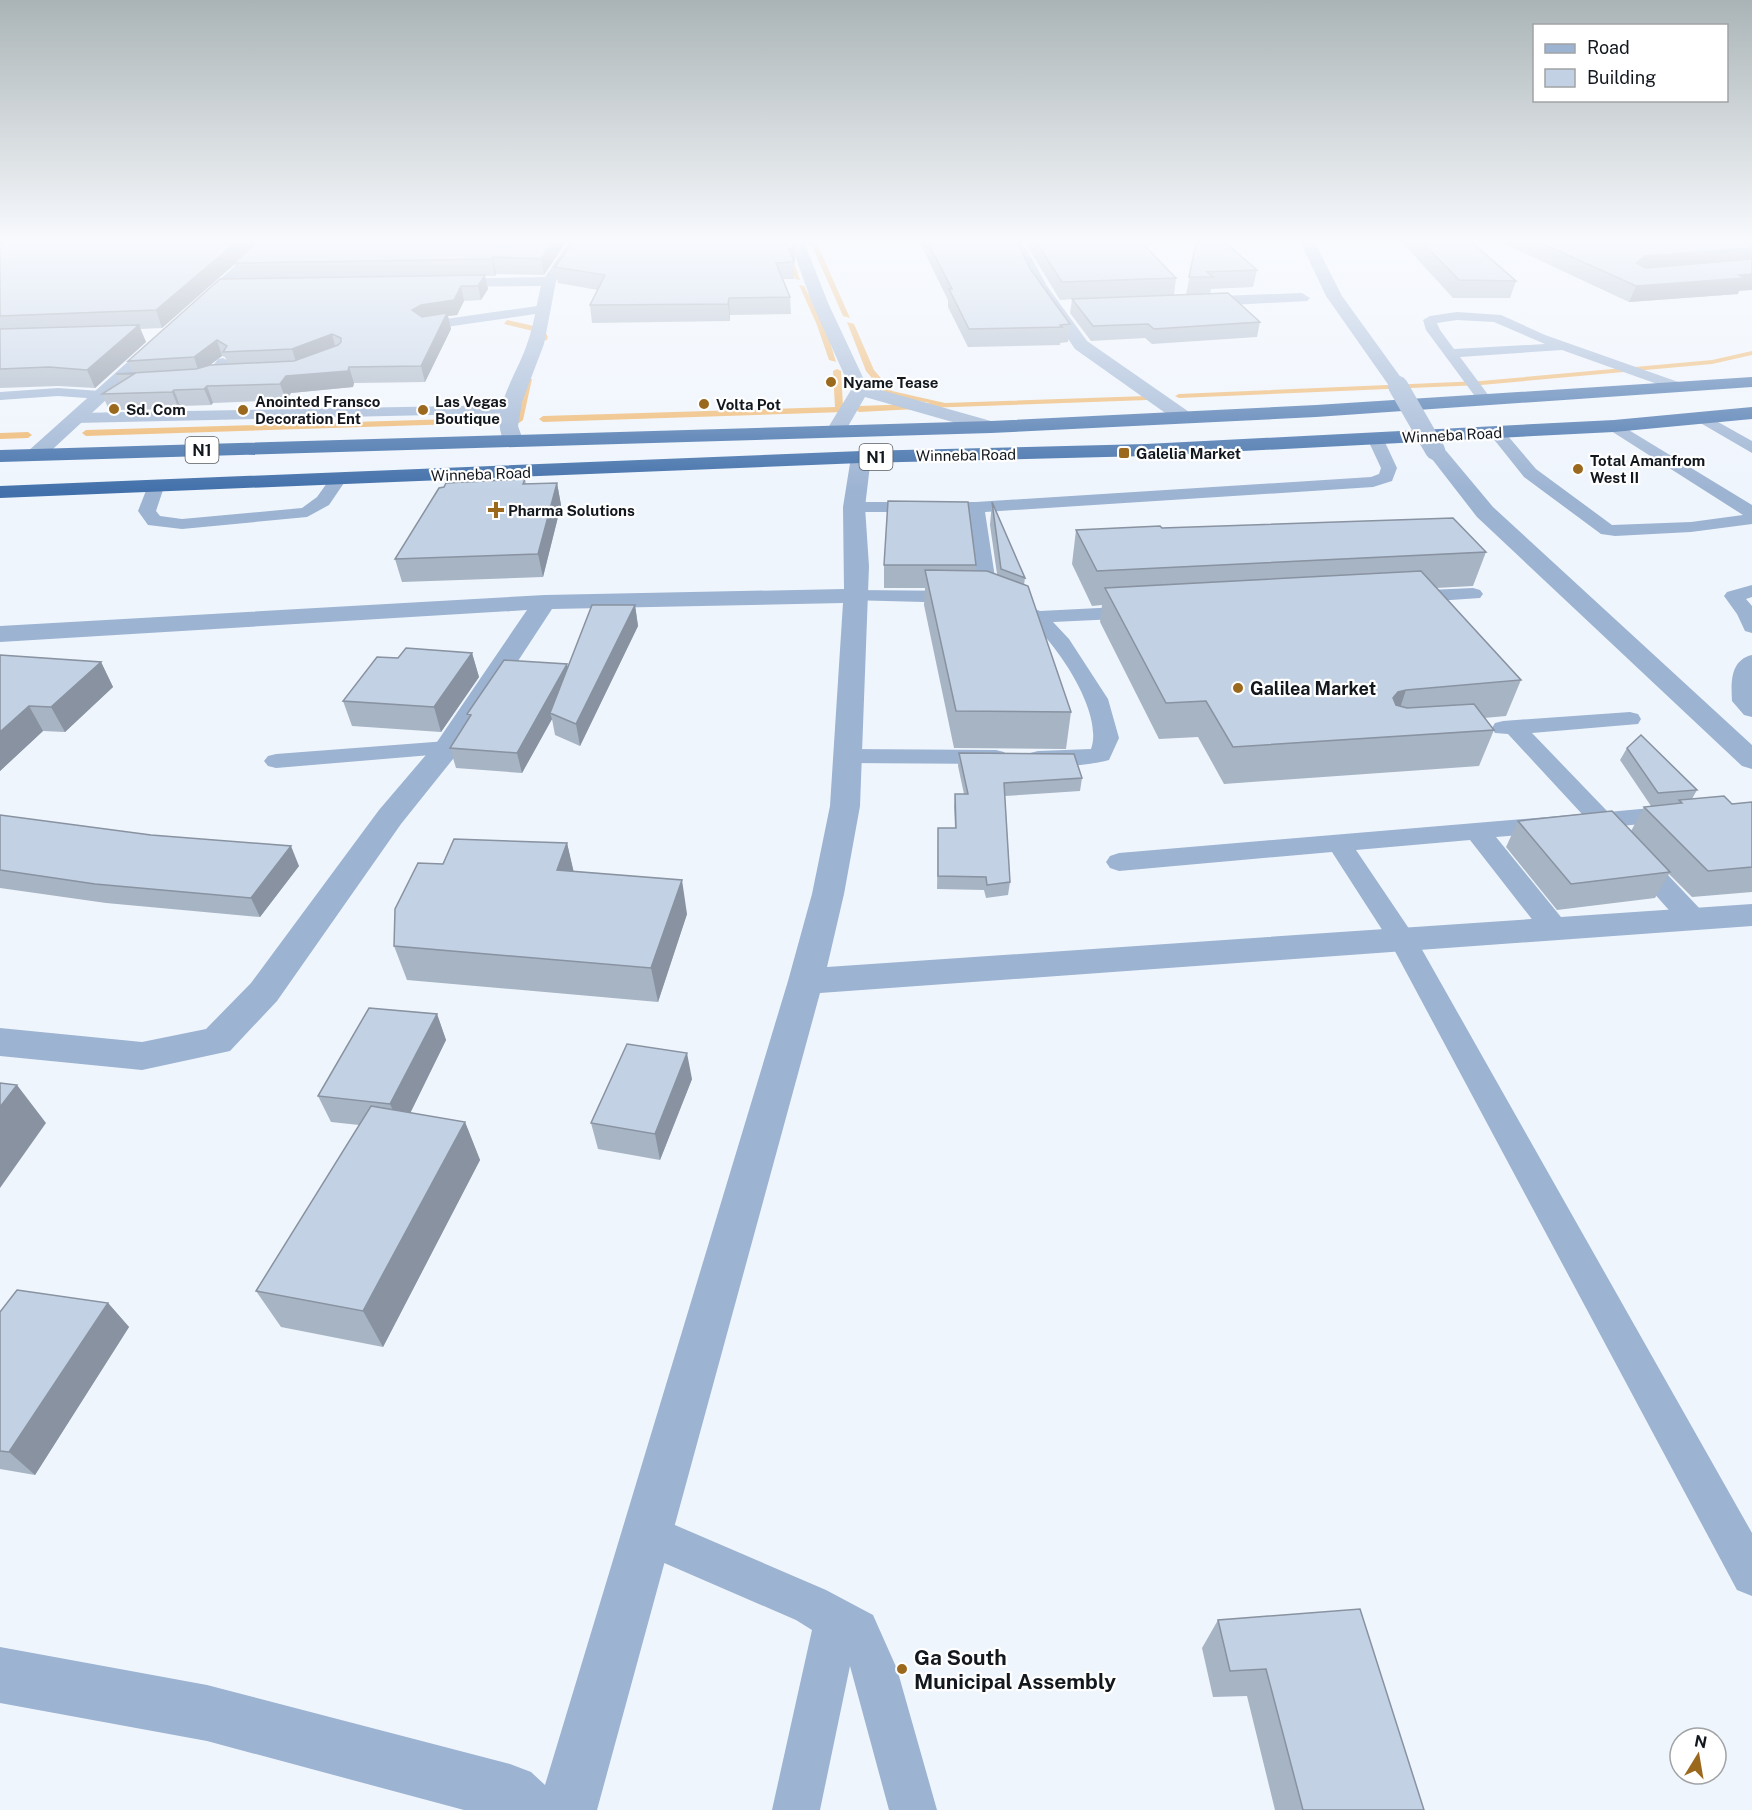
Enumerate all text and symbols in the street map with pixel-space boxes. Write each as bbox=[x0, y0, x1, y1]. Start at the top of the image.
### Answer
legend bbox=[1533, 24, 1728, 102]
text: Road bbox=[1587, 37, 1630, 58]
text: Building bbox=[1587, 67, 1656, 88]
place label: Nyame Tease bbox=[843, 374, 938, 391]
marker: Nyame Tease bbox=[824, 375, 838, 389]
place label: Anointed Fransco Decoration Ent bbox=[255, 393, 381, 427]
place label: Las Vegas Boutique bbox=[435, 393, 507, 427]
place label: Volta Pot bbox=[716, 396, 781, 413]
marker: Volta Pot bbox=[697, 397, 711, 411]
place label: Sd. Com bbox=[126, 401, 186, 418]
marker: Sd. Com bbox=[107, 402, 121, 416]
marker: Anointed Fransco Decoration Ent bbox=[236, 403, 250, 417]
marker: Las Vegas Boutique bbox=[416, 403, 430, 417]
street label: Winneba Road bbox=[1402, 424, 1502, 446]
road number: N1 bbox=[186, 437, 218, 463]
road number: N1 bbox=[860, 444, 892, 470]
place label: Galelia Market bbox=[1136, 445, 1241, 462]
street label: Winneba Road bbox=[916, 446, 1016, 464]
marker: Galelia Market bbox=[1117, 446, 1131, 460]
place label: Total Amanfrom West II bbox=[1590, 452, 1705, 486]
marker: Total Amanfrom West II bbox=[1571, 462, 1585, 476]
street label: Winneba Road bbox=[431, 464, 531, 484]
place label: Pharma Solutions bbox=[508, 502, 635, 519]
marker: Pharma Solutions bbox=[489, 503, 503, 517]
place label: Galilea Market bbox=[1250, 678, 1376, 699]
marker: Galilea Market bbox=[1231, 681, 1245, 695]
place label: Ga South Municipal Assembly bbox=[914, 1645, 1116, 1694]
marker: Ga South Municipal Assembly bbox=[895, 1662, 909, 1676]
north arrow bbox=[1668, 1726, 1728, 1786]
text: N bbox=[1693, 1731, 1709, 1752]

